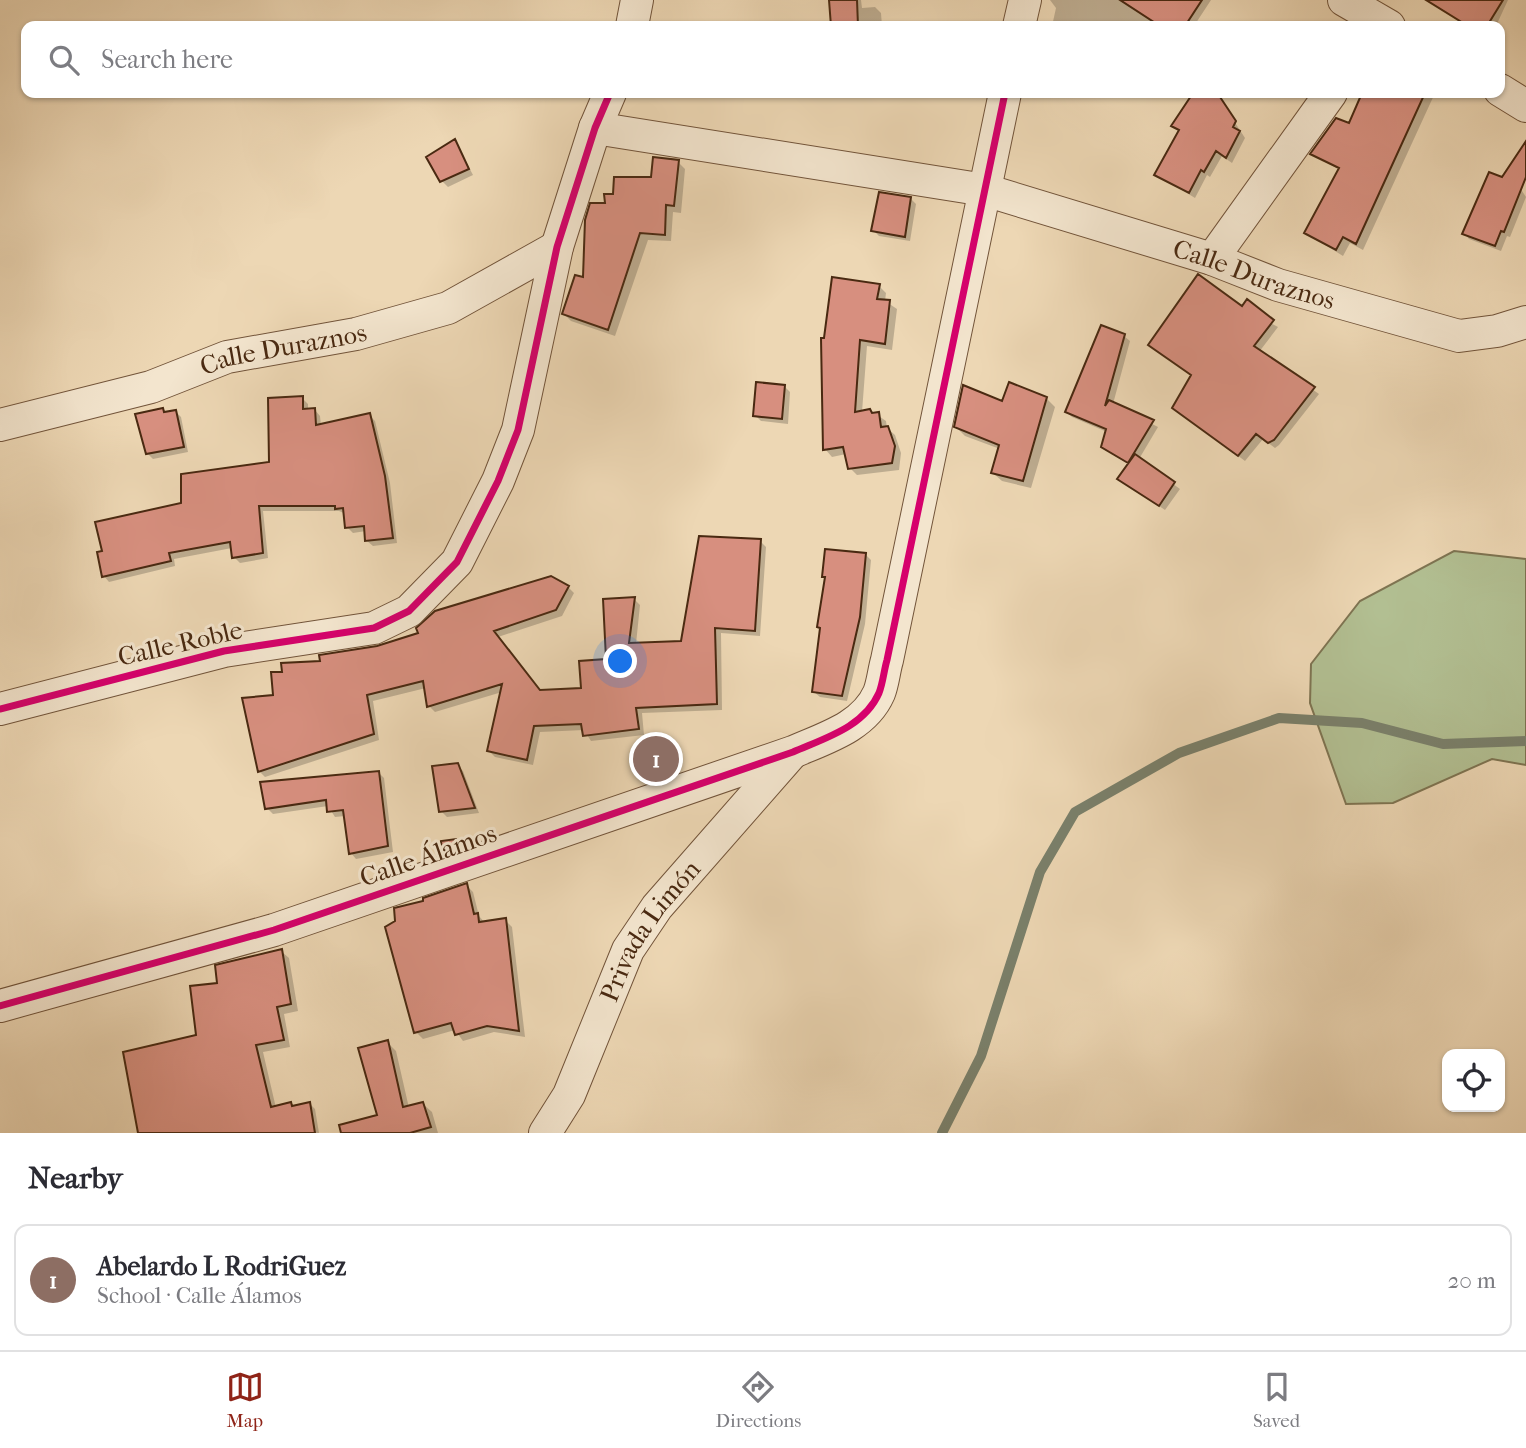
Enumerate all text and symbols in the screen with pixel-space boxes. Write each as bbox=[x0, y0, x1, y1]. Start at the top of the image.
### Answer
search box bbox=[21, 21, 1505, 98]
icon: search bbox=[45, 41, 83, 79]
text: Search here bbox=[101, 44, 233, 75]
street label: Calle Duraznos bbox=[1169, 233, 1338, 316]
street label: Calle Duraznos bbox=[195, 317, 370, 382]
street label: Calle Roble bbox=[115, 614, 246, 673]
your location bbox=[603, 644, 637, 678]
pin: 1 bbox=[633, 733, 679, 785]
street label: Calle Álamos bbox=[355, 817, 501, 893]
street label: Privada Limón bbox=[594, 854, 707, 1006]
map controls bbox=[1442, 1049, 1505, 1112]
button: locate bbox=[1442, 1049, 1505, 1112]
text: Nearby bbox=[28, 1161, 123, 1196]
text: Abelardo L RodriGuez bbox=[97, 1251, 346, 1282]
text: 1 bbox=[49, 1267, 57, 1294]
text: 20 m bbox=[1447, 1267, 1496, 1294]
text: School · Calle Álamos bbox=[97, 1282, 302, 1309]
tab: Map bbox=[226, 1368, 264, 1432]
tab: Directions bbox=[716, 1368, 801, 1432]
tab: Saved bbox=[1253, 1368, 1300, 1432]

